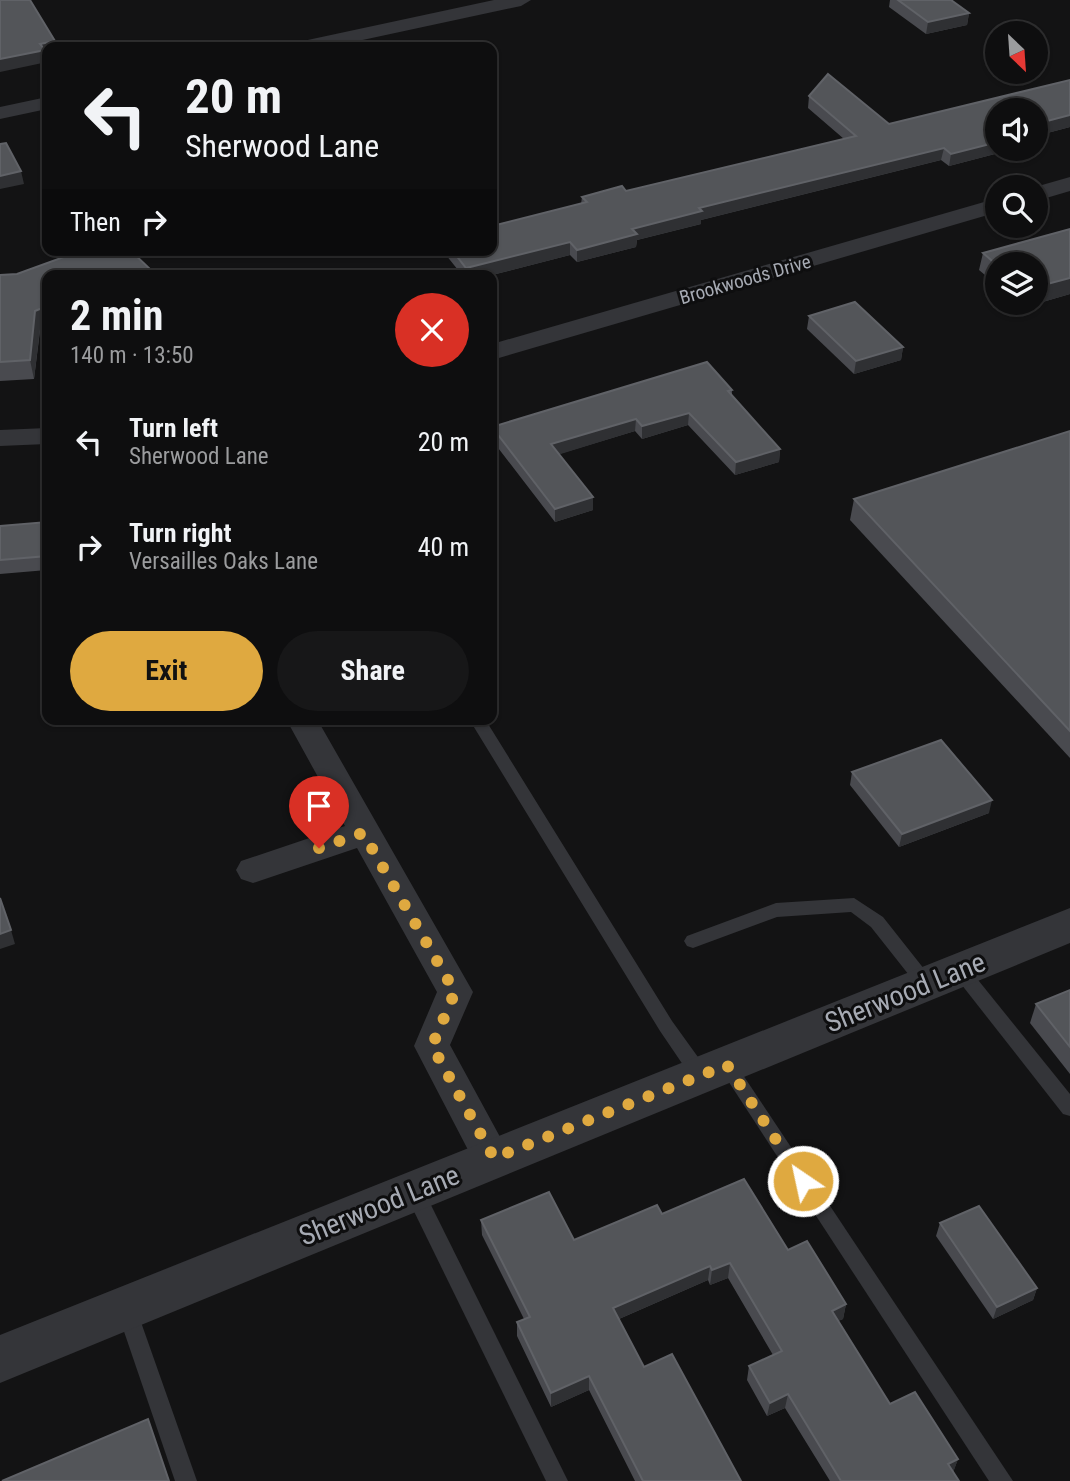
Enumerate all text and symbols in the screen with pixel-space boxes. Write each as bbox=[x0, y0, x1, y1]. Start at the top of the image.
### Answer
north arrow bbox=[985, 21, 1048, 84]
map controls bbox=[985, 21, 1048, 315]
text: 20 m bbox=[185, 68, 282, 125]
icon: left bbox=[70, 70, 161, 161]
button: sound bbox=[985, 98, 1048, 161]
text: Sherwood Lane bbox=[185, 127, 379, 165]
button: search bbox=[985, 175, 1048, 238]
icon: right bbox=[135, 203, 173, 241]
text: Then bbox=[70, 207, 121, 237]
street label: Brookwoods Drive bbox=[677, 250, 813, 309]
button: layers bbox=[985, 252, 1048, 315]
text: 2 min bbox=[70, 291, 163, 340]
button: close bbox=[395, 293, 469, 367]
text: 140 m · 13:50 bbox=[70, 342, 194, 369]
text: Turn left bbox=[129, 413, 218, 443]
icon: left bbox=[70, 423, 108, 461]
text: 20 m bbox=[418, 427, 469, 457]
text: Sherwood Lane bbox=[129, 443, 269, 470]
text: Turn right bbox=[129, 518, 231, 548]
icon: right bbox=[70, 528, 108, 566]
text: 40 m bbox=[418, 532, 469, 562]
text: Versailles Oaks Lane bbox=[129, 548, 318, 575]
button: Exit bbox=[70, 631, 263, 711]
button: Share bbox=[277, 631, 469, 711]
pin bbox=[289, 776, 349, 848]
icon: arrive bbox=[300, 787, 338, 825]
street label: Sherwood Lane bbox=[820, 945, 990, 1040]
position arrow bbox=[766, 1144, 840, 1218]
street label: Sherwood Lane bbox=[294, 1158, 464, 1253]

